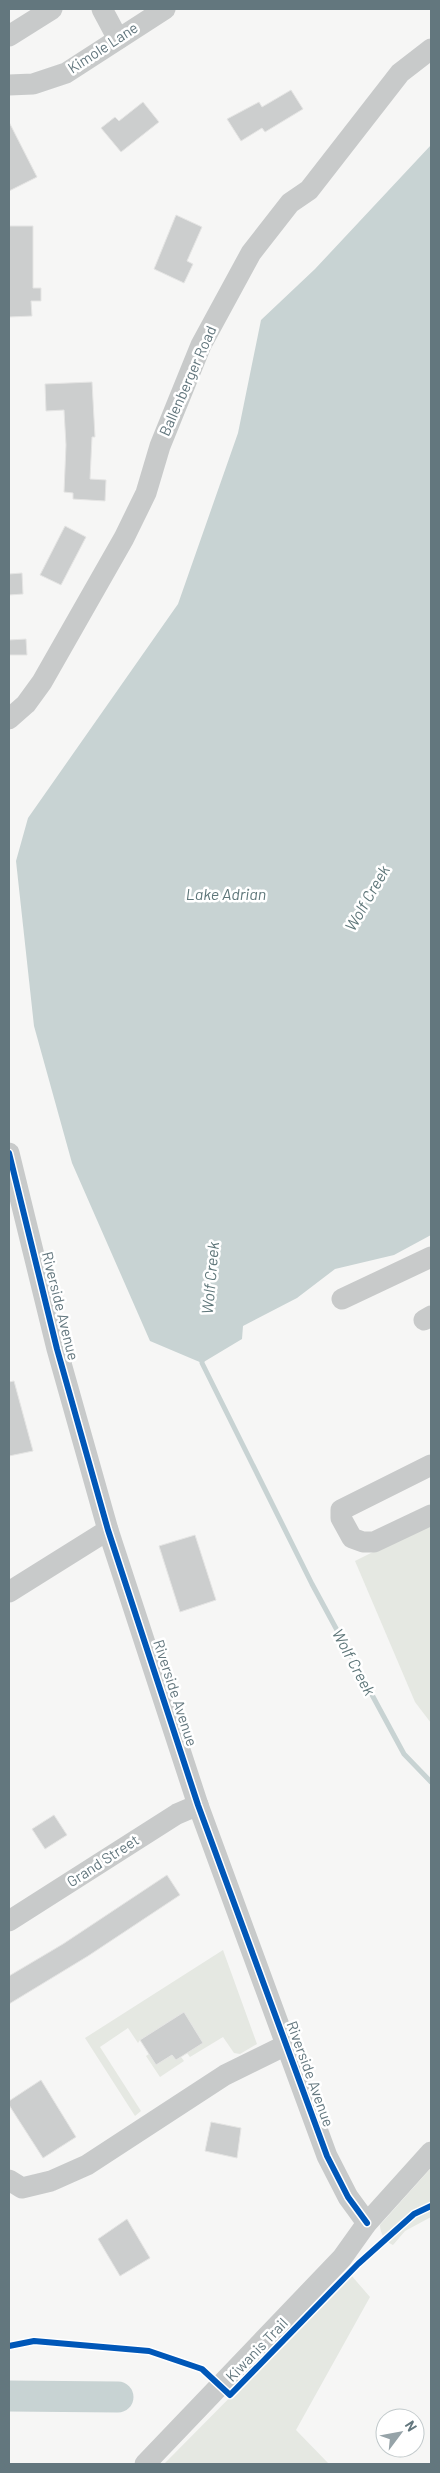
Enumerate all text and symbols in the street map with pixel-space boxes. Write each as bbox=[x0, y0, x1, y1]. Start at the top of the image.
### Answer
street label: Kimole Lane bbox=[64, 18, 141, 77]
street label: Ballenberger Road bbox=[155, 323, 219, 439]
water label: Wolf Creek bbox=[340, 861, 393, 934]
water label: Lake Adrian bbox=[186, 884, 266, 903]
water label: Wolf Creek bbox=[197, 1241, 222, 1315]
street label: Riverside Avenue bbox=[39, 1250, 83, 1362]
water label: Wolf Creek bbox=[329, 1625, 380, 1699]
street label: Riverside Avenue bbox=[150, 1637, 202, 1748]
street label: Grand Street bbox=[63, 1830, 142, 1890]
street label: Riverside Avenue bbox=[283, 2018, 338, 2129]
street label: Kiwanis Trail bbox=[221, 2314, 291, 2385]
north arrow bbox=[375, 2408, 425, 2458]
text: N bbox=[402, 2417, 421, 2434]

